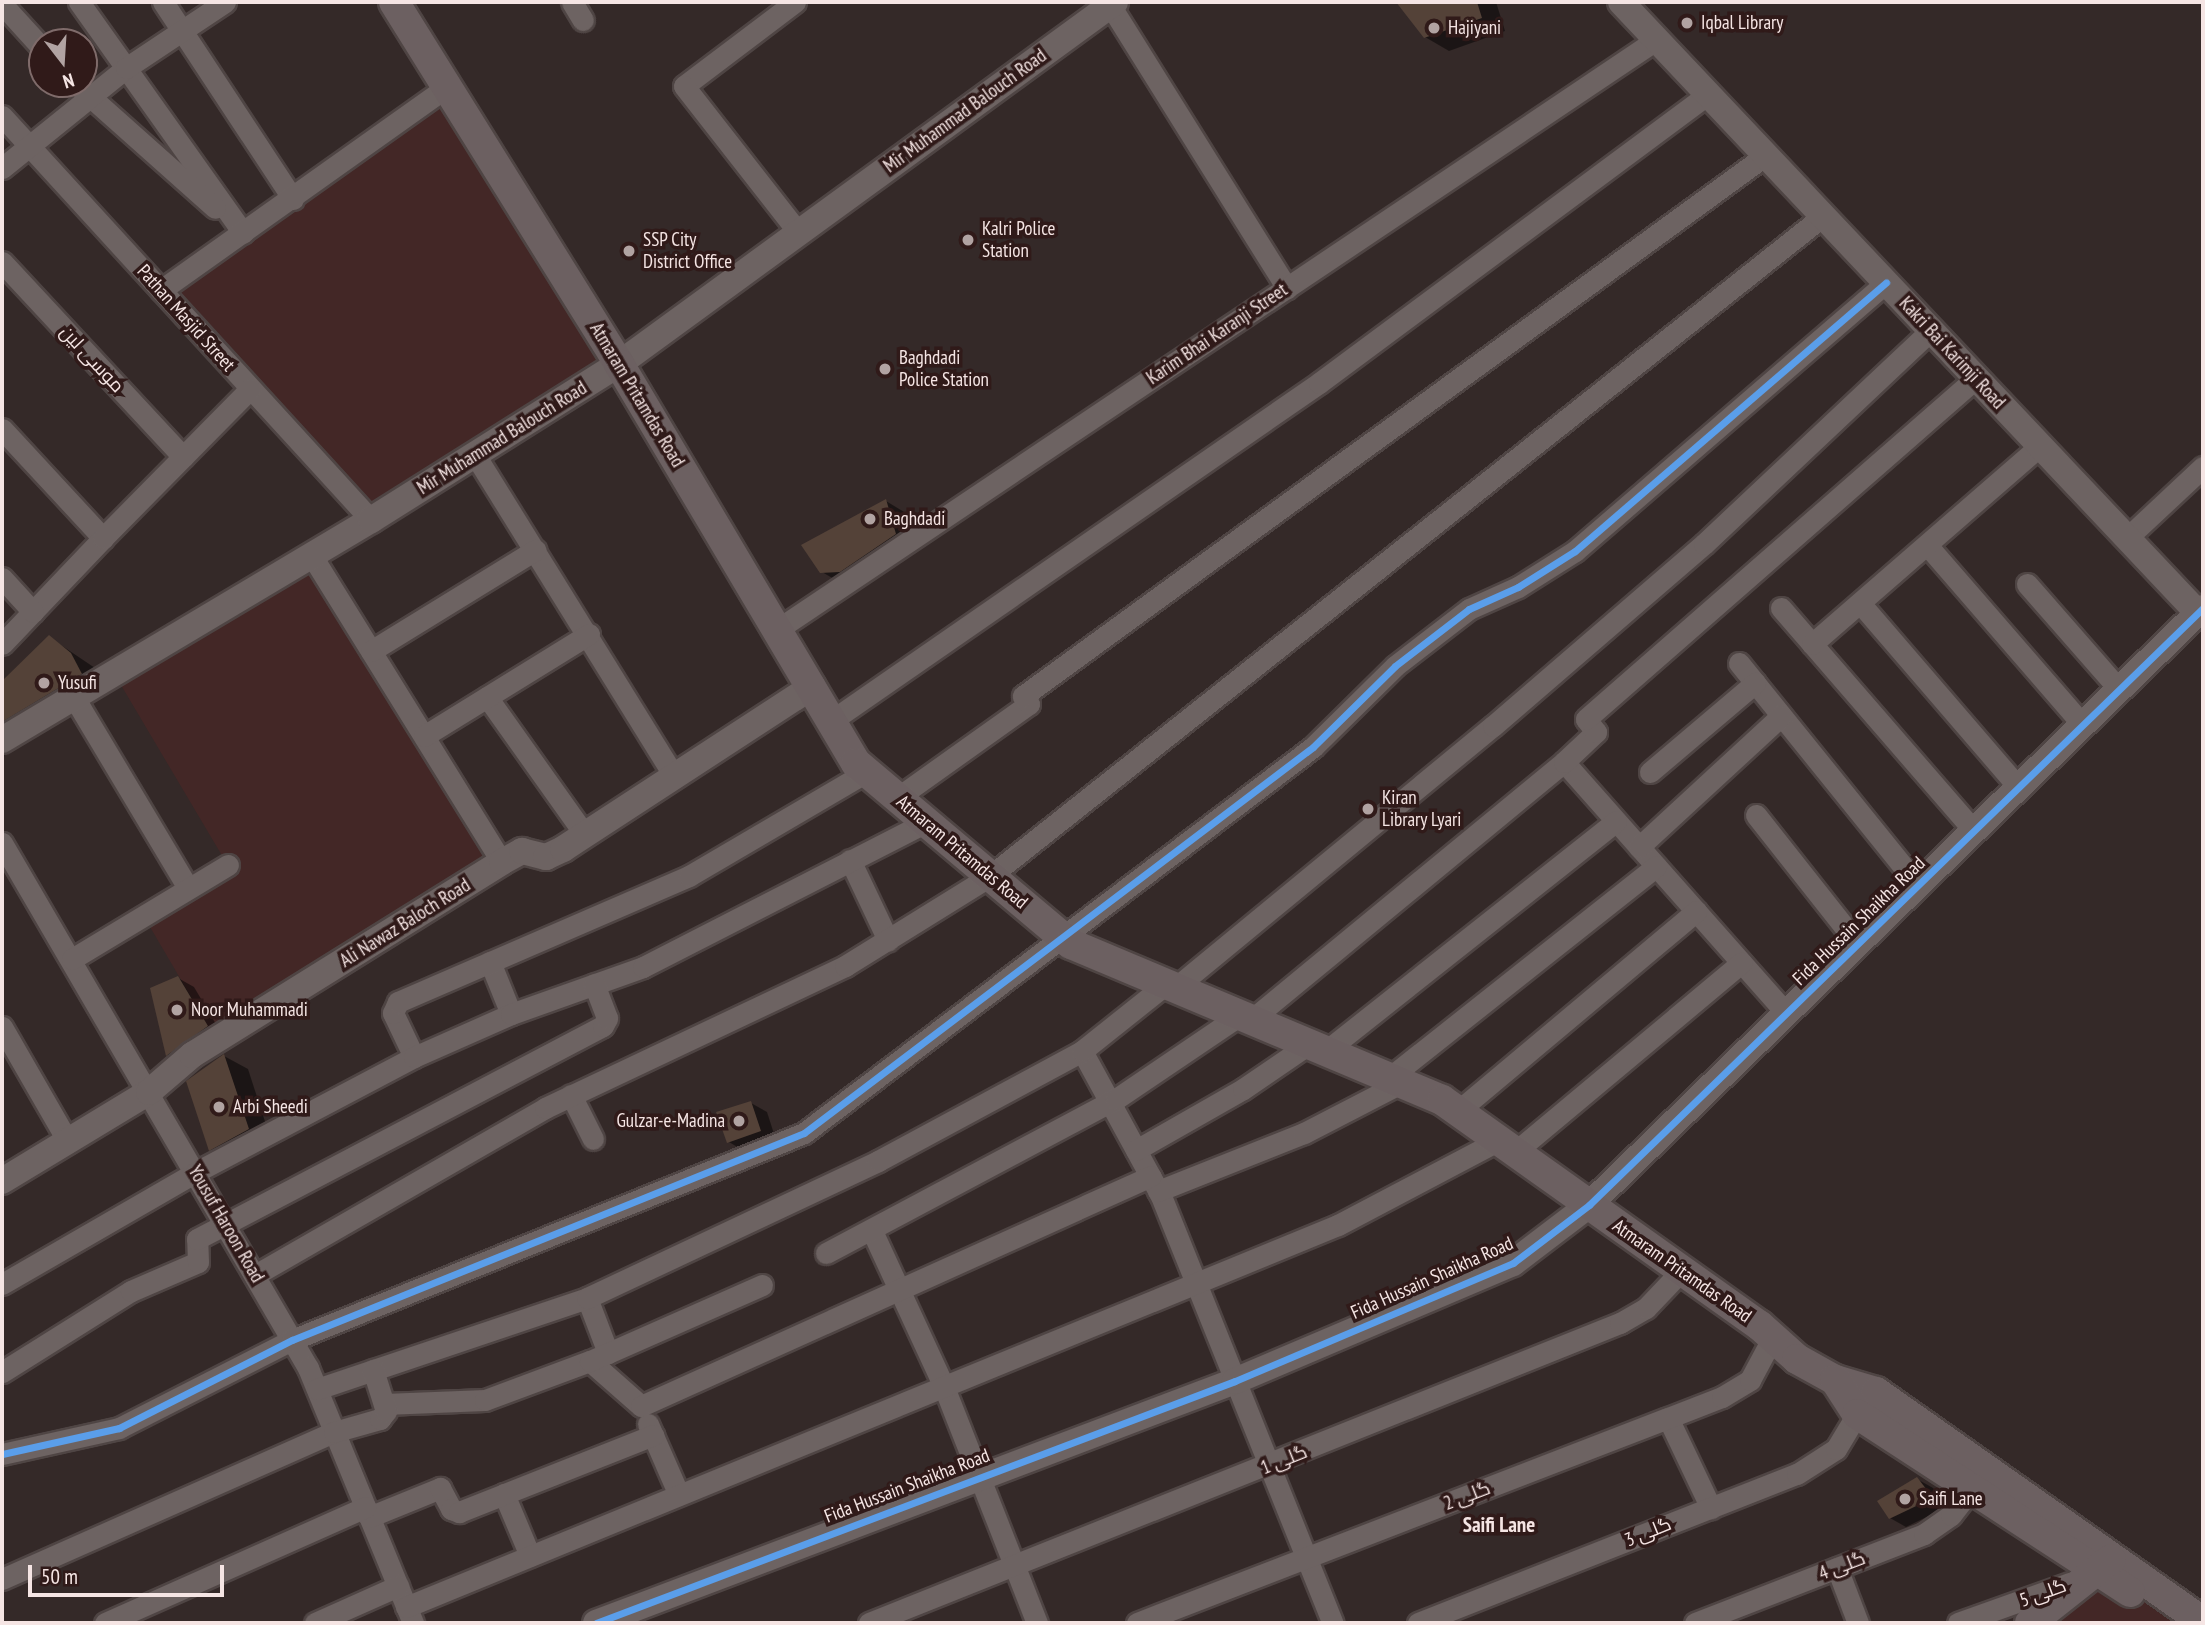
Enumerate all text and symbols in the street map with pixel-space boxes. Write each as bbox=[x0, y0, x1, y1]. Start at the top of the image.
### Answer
place label: Iqbal Library bbox=[1701, 12, 1783, 34]
marker: Iqbal Library bbox=[1679, 15, 1695, 31]
place label: Hajiyani bbox=[1448, 17, 1501, 39]
marker: Hajiyani bbox=[1426, 20, 1442, 36]
north arrow bbox=[28, 28, 98, 98]
street label: Mir Muhammad Balouch Road bbox=[879, 44, 1051, 178]
text: N bbox=[60, 68, 77, 94]
place label: Kalri Police Station bbox=[982, 218, 1055, 262]
place label: SSP City District Office bbox=[643, 229, 732, 273]
marker: Kalri Police Station bbox=[960, 232, 976, 248]
marker: SSP City District Office bbox=[621, 243, 637, 259]
street label: Pathan Masjid Street bbox=[132, 260, 240, 376]
street label: Karim Bhai Karanji Street bbox=[1142, 279, 1292, 389]
street label: Kakri Bai Karimji Road bbox=[1894, 292, 2010, 414]
street label: Atmaram Pritamdas Road bbox=[585, 319, 689, 471]
street label: موسی لین bbox=[55, 321, 129, 397]
place label: Baghdadi Police Station bbox=[899, 347, 989, 391]
marker: Baghdadi Police Station bbox=[877, 361, 893, 377]
street label: Mir Muhammad Balouch Road bbox=[413, 377, 591, 499]
place label: Baghdadi bbox=[884, 508, 945, 530]
marker: Baghdadi bbox=[862, 511, 878, 527]
place label: Yusufi bbox=[58, 672, 97, 694]
marker: Yusufi bbox=[36, 675, 52, 691]
place label: Kiran Library Lyari bbox=[1382, 787, 1462, 831]
street label: Atmaram Pritamdas Road bbox=[892, 790, 1032, 914]
marker: Kiran Library Lyari bbox=[1360, 801, 1376, 817]
street label: Fida Hussain Shaikha Road bbox=[1788, 852, 1930, 990]
street label: Ali Nawaz Baloch Road bbox=[335, 874, 475, 972]
place label: Noor Muhammadi bbox=[191, 999, 308, 1021]
marker: Noor Muhammadi bbox=[169, 1002, 185, 1018]
place label: Arbi Sheedi bbox=[233, 1096, 308, 1118]
marker: Arbi Sheedi bbox=[211, 1099, 227, 1115]
place label: Gulzar-e-Madina bbox=[616, 1110, 725, 1132]
marker: Gulzar-e-Madina bbox=[731, 1113, 747, 1129]
street label: Yousuf Haroon Road bbox=[183, 1161, 269, 1287]
street label: Atmaram Pritamdas Road bbox=[1608, 1215, 1756, 1327]
street label: Fida Hussain Shaikha Road bbox=[1347, 1232, 1517, 1324]
street label: گلی 1 bbox=[1257, 1440, 1311, 1480]
street label: Fida Hussain Shaikha Road bbox=[821, 1444, 993, 1528]
street label: گلی 2 bbox=[1440, 1477, 1494, 1515]
place label: Saifi Lane bbox=[1919, 1488, 1983, 1510]
marker: Saifi Lane bbox=[1897, 1491, 1913, 1507]
district label: Saifi Lane bbox=[1463, 1512, 1535, 1538]
street label: گلی 3 bbox=[1621, 1512, 1675, 1552]
street label: گلی 4 bbox=[1815, 1547, 1869, 1585]
scale bar bbox=[32, 1552, 228, 1596]
text: 50 m bbox=[41, 1563, 78, 1590]
street label: گلی 5 bbox=[2017, 1574, 2069, 1612]

